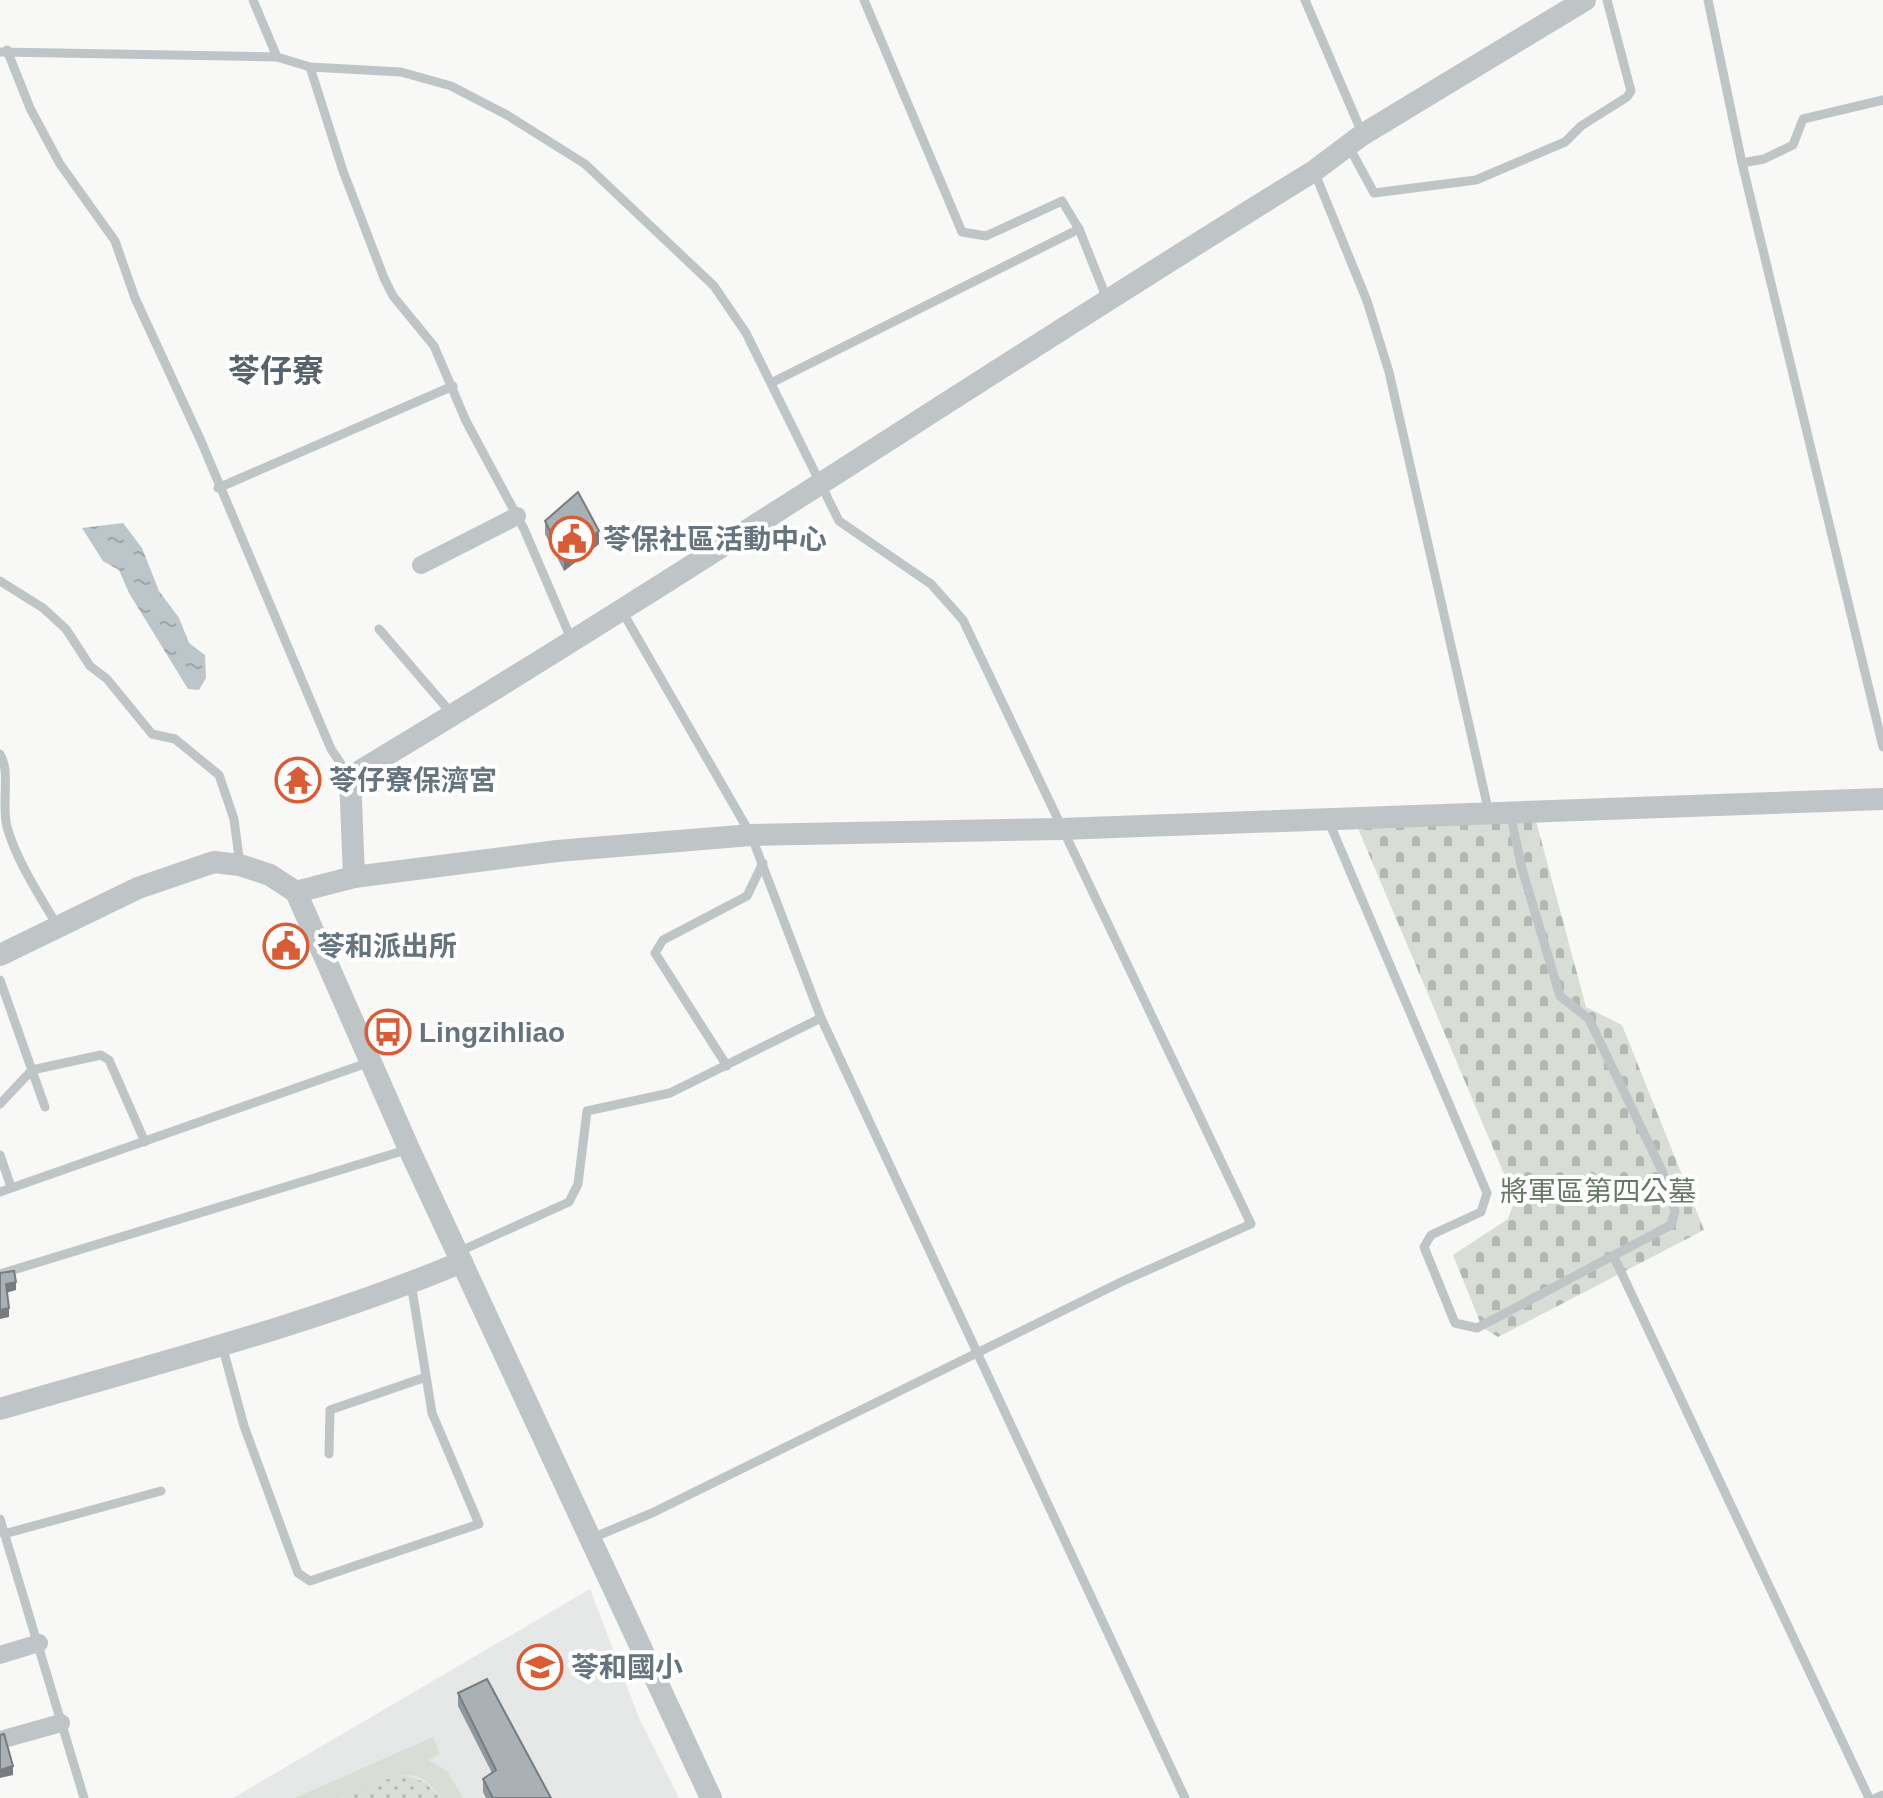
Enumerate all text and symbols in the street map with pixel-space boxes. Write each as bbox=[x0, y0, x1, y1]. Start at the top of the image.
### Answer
district label: 苓仔寮 bbox=[228, 353, 324, 389]
public building icon: 苓保社區活動中心 bbox=[548, 515, 596, 563]
place label: 苓保社區活動中心 bbox=[603, 524, 827, 555]
temple icon: 苓仔寮保濟宮 bbox=[274, 756, 322, 804]
place label: 苓仔寮保濟宮 bbox=[329, 765, 497, 796]
public building icon: 苓和派出所 bbox=[262, 922, 310, 970]
place label: 苓和派出所 bbox=[317, 931, 457, 962]
bus stop icon: Lingzihliao bbox=[364, 1008, 412, 1056]
place label: Lingzihliao bbox=[419, 1017, 565, 1048]
park label: 將軍區第四公墓 bbox=[1500, 1176, 1696, 1207]
school or university icon: 苓和國小 bbox=[516, 1643, 564, 1691]
place label: 苓和國小 bbox=[571, 1652, 683, 1683]

